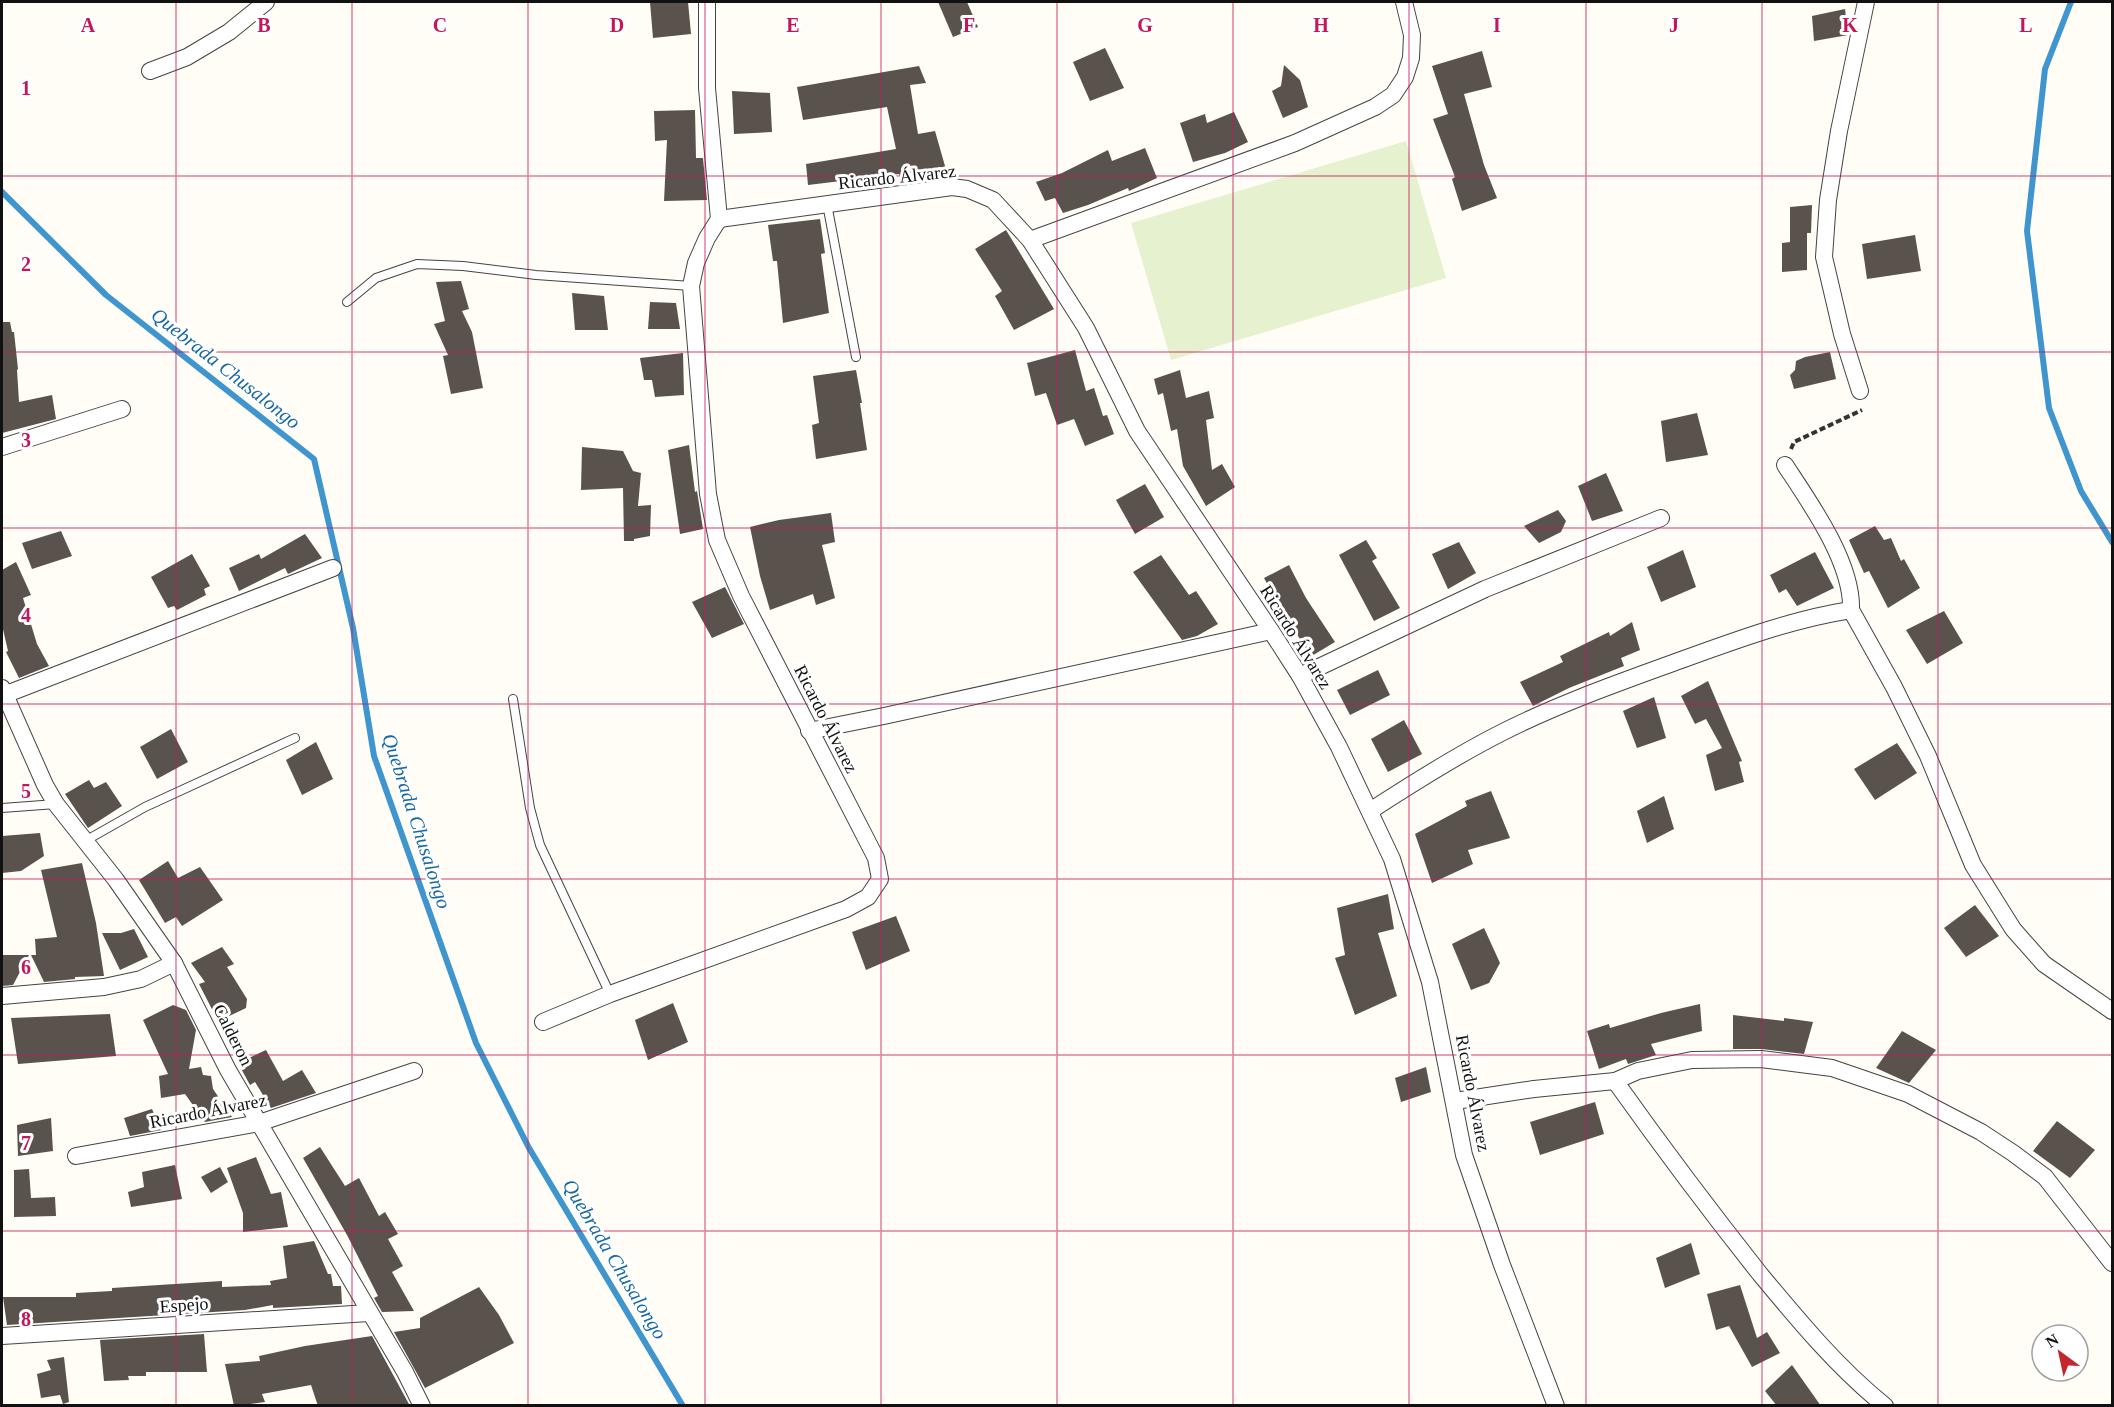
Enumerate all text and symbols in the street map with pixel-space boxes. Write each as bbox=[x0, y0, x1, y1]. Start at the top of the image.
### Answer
text: A bbox=[81, 14, 96, 36]
text: B bbox=[257, 14, 271, 36]
text: C bbox=[433, 14, 447, 36]
text: D bbox=[610, 14, 624, 36]
text: E bbox=[786, 14, 800, 36]
text: F bbox=[963, 14, 975, 36]
text: G bbox=[1137, 14, 1153, 36]
text: H bbox=[1313, 14, 1329, 36]
text: I bbox=[1493, 14, 1501, 36]
text: J bbox=[1669, 14, 1679, 36]
text: K bbox=[1842, 14, 1858, 36]
text: L bbox=[2019, 14, 2033, 36]
text: 1 bbox=[21, 77, 31, 99]
street label: Ricardo Álvarez bbox=[837, 160, 957, 193]
text: 2 bbox=[21, 253, 31, 275]
water label: Quebrada Chusalongo bbox=[147, 303, 305, 434]
text: 3 bbox=[21, 429, 31, 451]
street label: Ricardo Álvarez bbox=[1256, 581, 1337, 693]
text: 4 bbox=[21, 604, 31, 626]
street label: Ricardo Álvarez bbox=[790, 661, 863, 776]
water label: Quebrada Chusalongo bbox=[377, 731, 456, 912]
text: 5 bbox=[21, 780, 31, 802]
text: 6 bbox=[21, 956, 31, 978]
street label: Calderon bbox=[209, 1001, 257, 1069]
street label: Ricardo Álvarez bbox=[1452, 1033, 1495, 1153]
street label: Ricardo Álvarez bbox=[148, 1089, 268, 1132]
text: 7 bbox=[21, 1132, 31, 1154]
water label: Quebrada Chusalongo bbox=[558, 1175, 672, 1344]
street label: Espejo bbox=[159, 1293, 209, 1317]
text: 8 bbox=[21, 1308, 31, 1330]
north arrow bbox=[2030, 1323, 2090, 1383]
text: N bbox=[2043, 1330, 2062, 1351]

